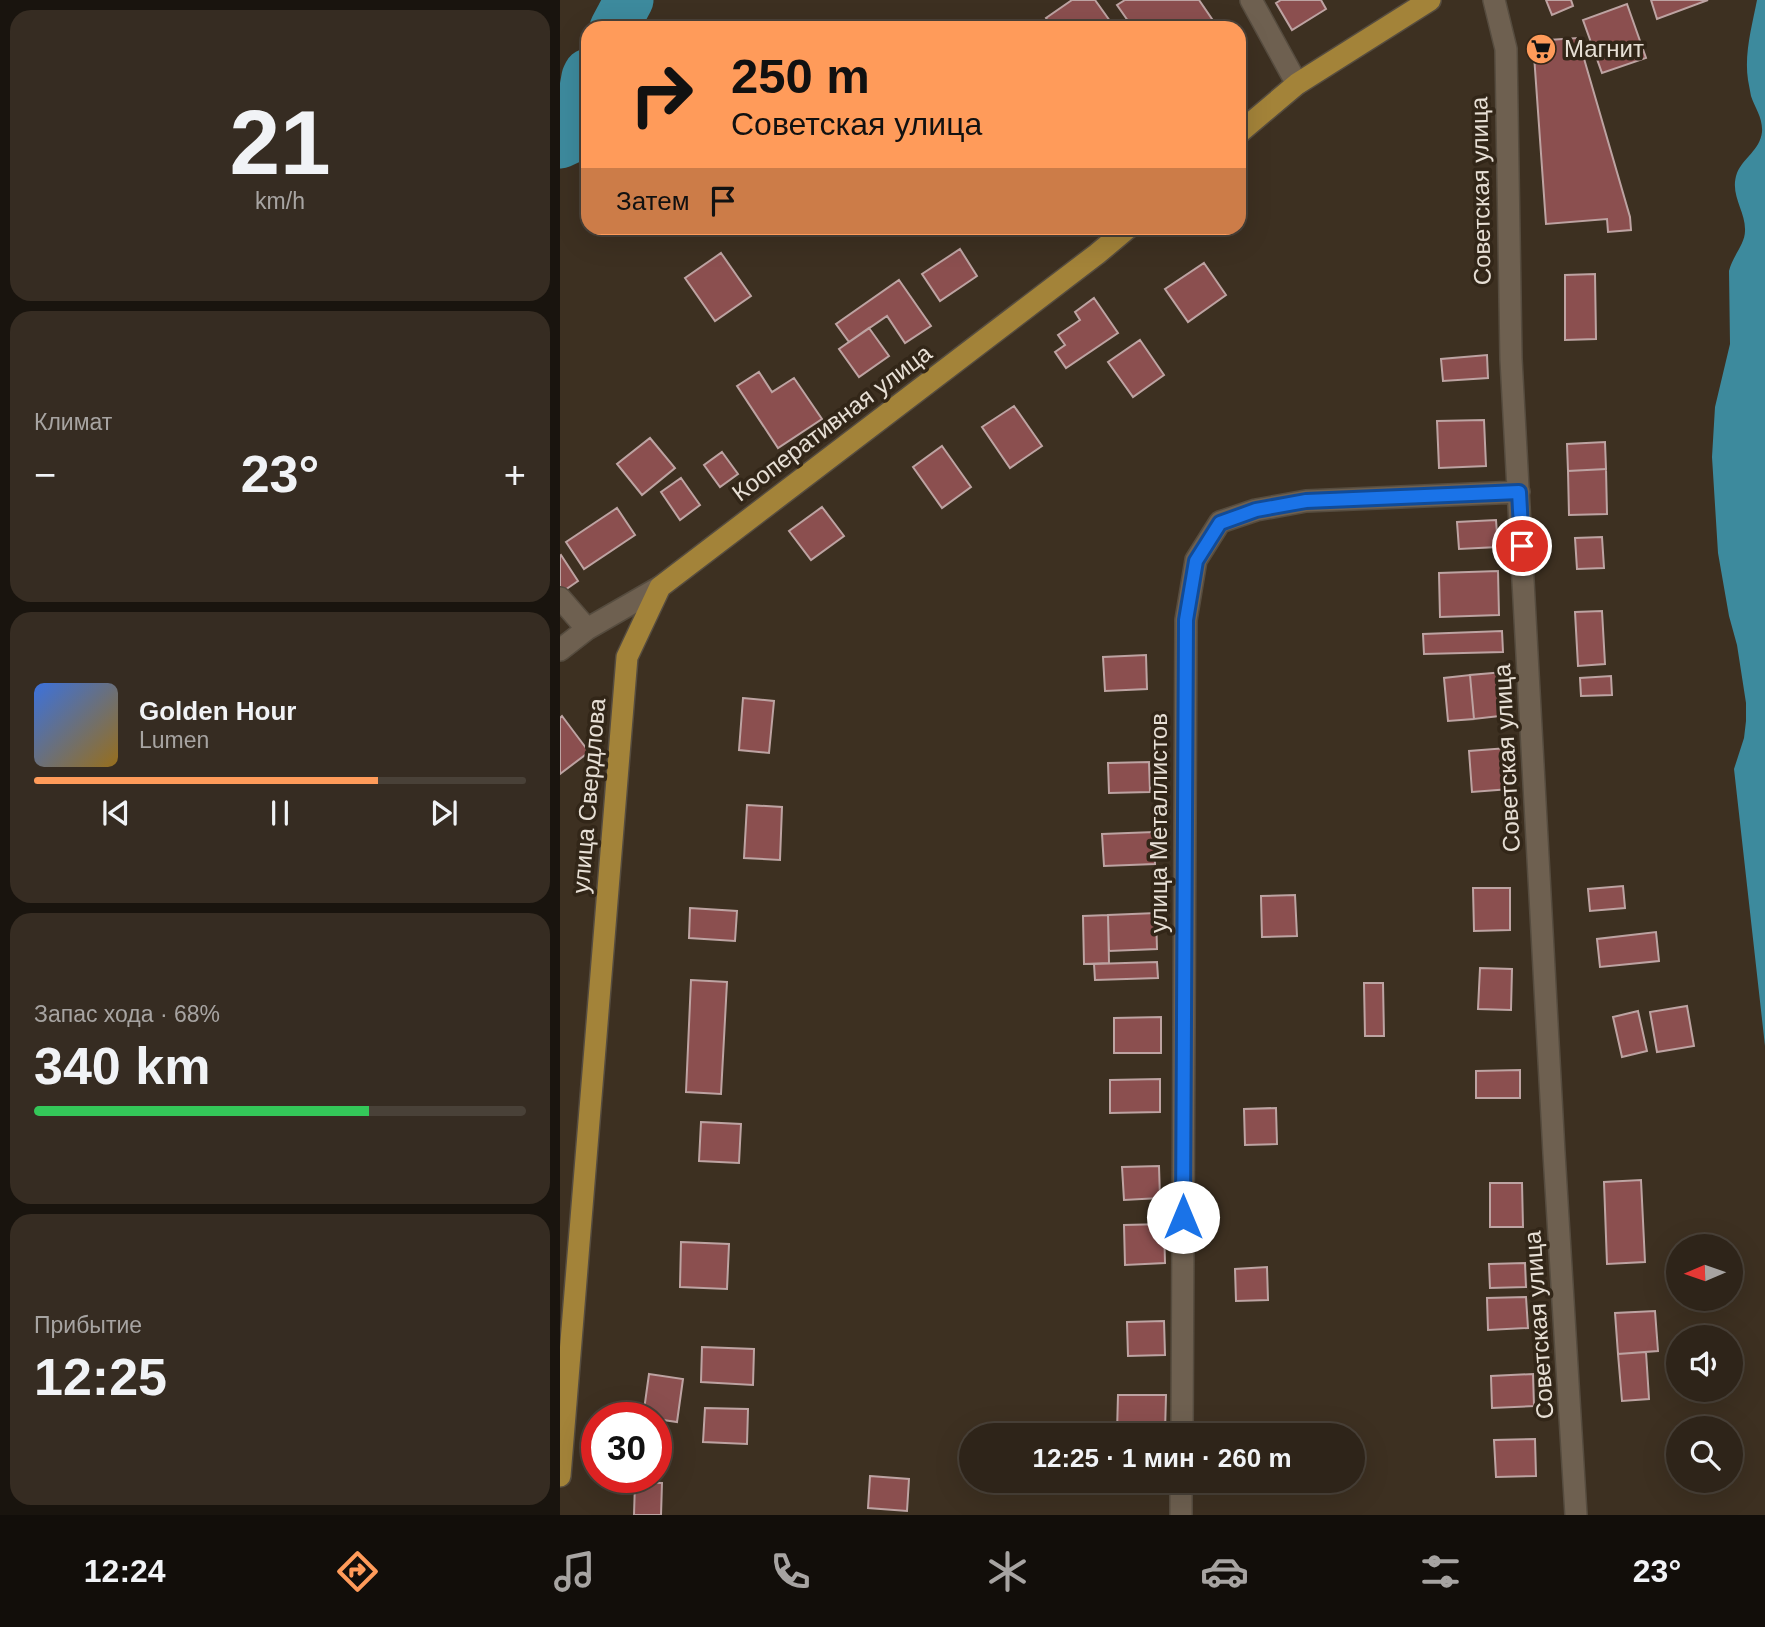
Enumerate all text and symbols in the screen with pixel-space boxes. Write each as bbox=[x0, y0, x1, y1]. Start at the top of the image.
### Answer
supermarket icon: Магнит bbox=[1524, 32, 1558, 66]
place label: Магнит bbox=[1564, 35, 1644, 62]
icon: right bbox=[616, 49, 707, 140]
text: 250 m bbox=[731, 49, 870, 103]
text: 21 bbox=[229, 92, 331, 193]
street label: Советская улица bbox=[1465, 96, 1496, 285]
text: Советская улица bbox=[731, 106, 982, 142]
icon: arrive bbox=[704, 182, 742, 220]
text: Затем bbox=[616, 186, 690, 216]
text: km/h bbox=[255, 188, 305, 214]
street label: Кооперативная улица bbox=[727, 338, 937, 506]
text: Климат bbox=[34, 409, 112, 435]
text: 23° bbox=[241, 445, 319, 503]
text: − bbox=[34, 454, 56, 496]
text: + bbox=[504, 454, 526, 496]
pin bbox=[1492, 516, 1552, 576]
icon: arrive bbox=[1503, 527, 1541, 565]
street label: Советская улица bbox=[1488, 663, 1525, 853]
text: Golden Hour bbox=[139, 696, 296, 726]
street label: улица Свердлова bbox=[567, 696, 611, 895]
street label: улица Металлистов bbox=[1145, 713, 1172, 933]
text: Lumen bbox=[139, 727, 209, 753]
icon: previous bbox=[97, 794, 135, 832]
icon: pause bbox=[261, 794, 299, 832]
icon: next bbox=[425, 794, 463, 832]
text: Запас хода · 68% bbox=[34, 1001, 220, 1027]
text: 340 km bbox=[34, 1037, 210, 1095]
position arrow bbox=[1146, 1180, 1220, 1254]
street label: Советская улица bbox=[1518, 1229, 1559, 1420]
north arrow bbox=[1666, 1234, 1743, 1311]
map controls bbox=[1666, 1234, 1743, 1493]
text: Прибытие bbox=[34, 1312, 142, 1338]
button: sound bbox=[1666, 1325, 1743, 1402]
text: 12:25 bbox=[34, 1348, 167, 1406]
speed limit sign: 30 bbox=[581, 1402, 672, 1493]
button: search bbox=[1666, 1416, 1743, 1493]
text: 12:25 · 1 мин · 260 m bbox=[1032, 1443, 1292, 1473]
icon: directions bbox=[333, 1547, 382, 1596]
icon: music bbox=[550, 1547, 599, 1596]
icon: phone bbox=[766, 1547, 815, 1596]
icon: climate bbox=[983, 1547, 1032, 1596]
icon: car bbox=[1200, 1547, 1249, 1596]
icon: filters bbox=[1416, 1547, 1465, 1596]
text: 12:24 bbox=[84, 1553, 166, 1589]
text: 23° bbox=[1633, 1553, 1681, 1589]

